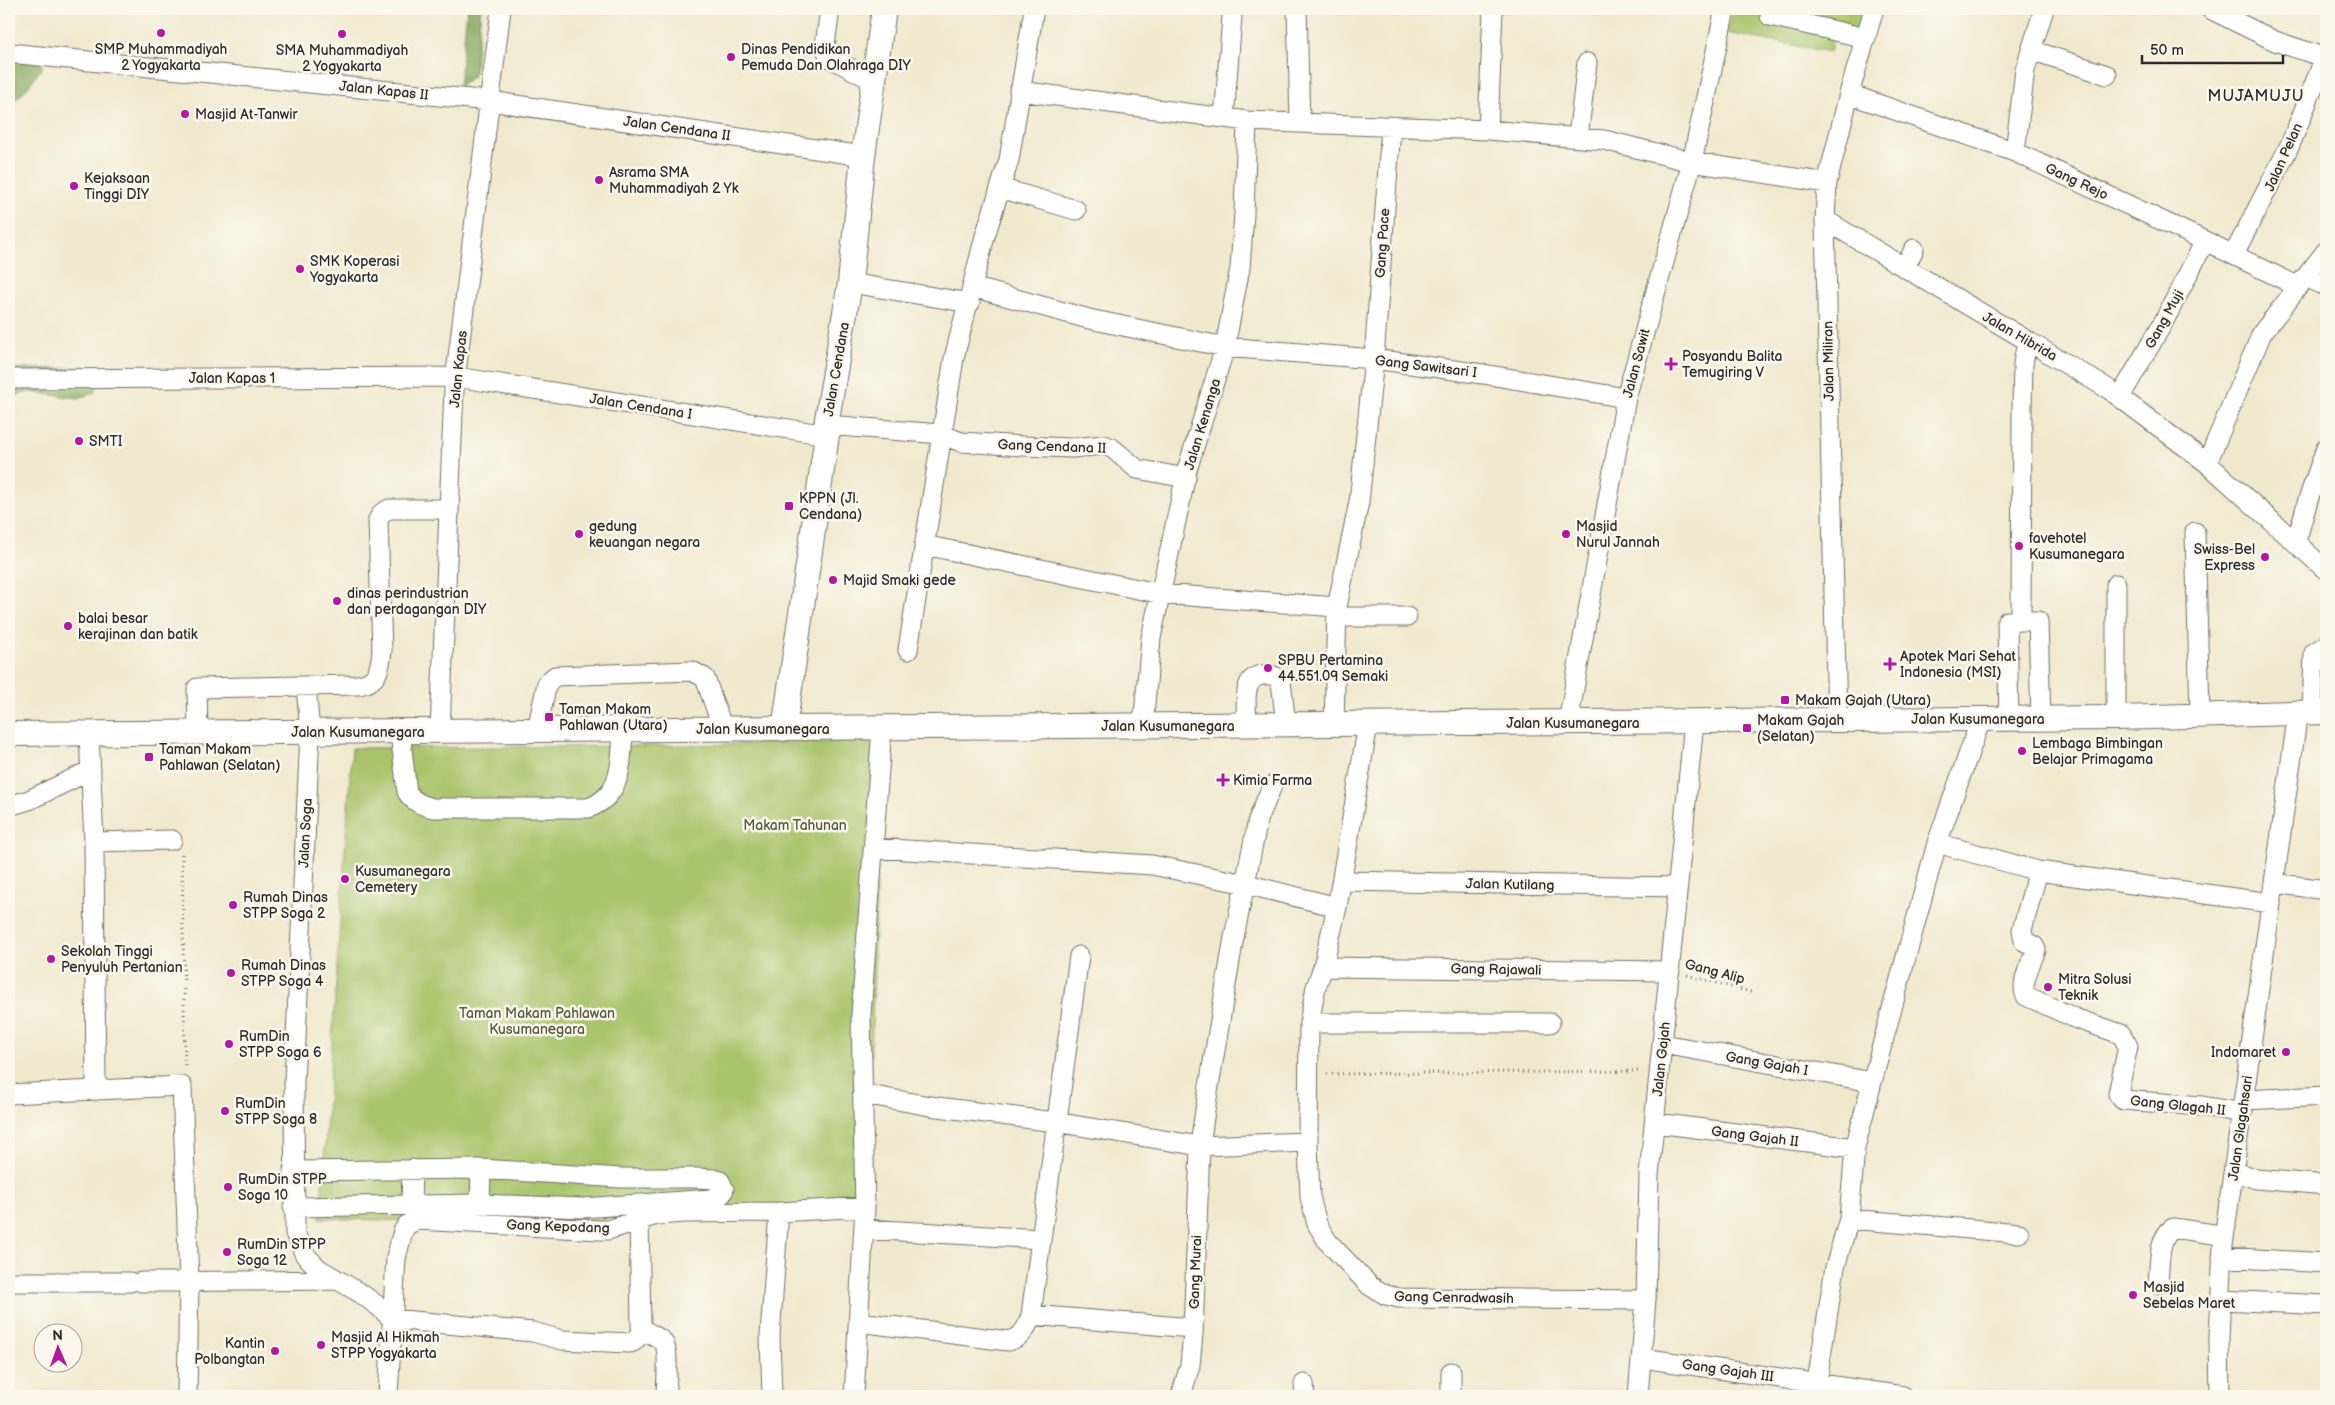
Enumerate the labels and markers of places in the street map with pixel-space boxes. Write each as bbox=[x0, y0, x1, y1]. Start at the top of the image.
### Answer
marker: SMP Muhammadiyah 2 Yogyakarta bbox=[155, 27, 167, 39]
marker: SMA Muhammadiyah 2 Yogyakarta bbox=[336, 28, 348, 40]
place label: SMP Muhammadiyah 2 Yogyakarta bbox=[95, 41, 228, 74]
place label: Dinas Pendidikan Pemuda Dan Olahraga DIY bbox=[741, 41, 912, 74]
place label: SMA Muhammadiyah 2 Yogyakarta bbox=[276, 42, 408, 75]
marker: Dinas Pendidikan Pemuda Dan Olahraga DIY bbox=[725, 51, 737, 63]
place label: Masjid At-Tanwir bbox=[195, 106, 299, 123]
marker: Masjid At-Tanwir bbox=[179, 108, 191, 120]
place label: Asrama SMA Muhammadiyah 2 Yk bbox=[609, 164, 739, 197]
place label: Kejaksaan Tinggi DIY bbox=[84, 170, 150, 203]
marker: Asrama SMA Muhammadiyah 2 Yk bbox=[593, 174, 605, 186]
marker: Kejaksaan Tinggi DIY bbox=[68, 180, 80, 192]
place label: SMK Koperasi Yogyakarta bbox=[309, 253, 400, 286]
marker: SMK Koperasi Yogyakarta bbox=[294, 263, 306, 275]
place label: Posyandu Balita Temugiring V bbox=[1682, 348, 1782, 381]
marker: Posyandu Balita Temugiring V bbox=[1664, 357, 1678, 371]
place label: SMTI bbox=[89, 433, 122, 450]
marker: SMTI bbox=[73, 435, 85, 447]
place label: KPPN (Jl. Cendana) bbox=[799, 490, 862, 523]
marker: KPPN (Jl. Cendana) bbox=[783, 500, 795, 512]
place label: gedung keuangan negara bbox=[589, 518, 700, 551]
place label: Masjid Nurul Jannah bbox=[1576, 518, 1660, 551]
marker: gedung keuangan negara bbox=[573, 528, 585, 540]
marker: Masjid Nurul Jannah bbox=[1560, 528, 1572, 540]
place label: favehotel Kusumanegara bbox=[2029, 530, 2125, 563]
marker: favehotel Kusumanegara bbox=[2013, 540, 2025, 552]
place label: Swiss-Bel Express bbox=[2194, 541, 2255, 574]
marker: Swiss-Bel Express bbox=[2259, 551, 2271, 563]
place label: Majid Smaki gede bbox=[843, 572, 956, 589]
marker: Majid Smaki gede bbox=[827, 574, 839, 586]
place label: dinas perindustrian dan perdagangan DIY bbox=[347, 585, 487, 618]
marker: dinas perindustrian dan perdagangan DIY bbox=[331, 595, 343, 607]
place label: balai besar kerajinan dan batik bbox=[78, 610, 198, 643]
marker: balai besar kerajinan dan batik bbox=[62, 620, 74, 632]
place label: Apotek Mari Sehat Indonesia (MSI) bbox=[1900, 648, 2017, 681]
place label: SPBU Pertamina 44.551.09 Semaki bbox=[1278, 652, 1388, 685]
marker: Apotek Mari Sehat Indonesia (MSI) bbox=[1884, 658, 1896, 670]
marker: SPBU Pertamina 44.551.09 Semaki bbox=[1262, 662, 1274, 674]
place label: Makam Gajah (Utara) bbox=[1795, 692, 1931, 709]
marker: Makam Gajah (Utara) bbox=[1779, 694, 1791, 706]
place label: Taman Makam Pahlawan (Utara) bbox=[559, 701, 668, 734]
marker: Taman Makam Pahlawan (Utara) bbox=[543, 711, 555, 723]
place label: Makam Gajah (Selatan) bbox=[1757, 712, 1845, 745]
marker: Makam Gajah (Selatan) bbox=[1741, 722, 1753, 734]
place label: Lembaga Bimbingan Belajar Primagama bbox=[2032, 735, 2163, 768]
place label: Taman Makam Pahlawan (Selatan) bbox=[159, 741, 280, 774]
marker: Lembaga Bimbingan Belajar Primagama bbox=[2016, 745, 2028, 757]
marker: Taman Makam Pahlawan (Selatan) bbox=[143, 751, 155, 763]
place label: Kimia Farma bbox=[1233, 772, 1312, 789]
marker: Kimia Farma bbox=[1217, 774, 1229, 786]
place label: Kusumanegara Cemetery bbox=[355, 863, 451, 896]
marker: Kusumanegara Cemetery bbox=[339, 873, 351, 885]
place label: Rumah Dinas STPP Soga 2 bbox=[243, 889, 328, 922]
marker: Rumah Dinas STPP Soga 2 bbox=[227, 899, 239, 911]
place label: Sekolah Tinggi Penyuluh Pertanian bbox=[61, 943, 183, 976]
marker: Sekolah Tinggi Penyuluh Pertanian bbox=[45, 953, 57, 965]
place label: Rumah Dinas STPP Soga 4 bbox=[241, 957, 326, 990]
marker: Rumah Dinas STPP Soga 4 bbox=[225, 967, 237, 979]
place label: Mitra Solusi Teknik bbox=[2058, 971, 2131, 1004]
marker: Mitra Solusi Teknik bbox=[2042, 981, 2054, 993]
place label: RumDin STPP Soga 6 bbox=[239, 1028, 322, 1061]
marker: RumDin STPP Soga 6 bbox=[223, 1038, 235, 1050]
place label: Indomaret bbox=[2211, 1044, 2277, 1061]
marker: Indomaret bbox=[2280, 1046, 2292, 1058]
place label: RumDin STPP Soga 8 bbox=[235, 1095, 317, 1128]
marker: RumDin STPP Soga 8 bbox=[219, 1105, 231, 1117]
place label: RumDin STPP Soga 10 bbox=[238, 1171, 327, 1204]
marker: RumDin STPP Soga 10 bbox=[222, 1181, 234, 1193]
place label: RumDin STPP Soga 12 bbox=[237, 1236, 326, 1269]
marker: RumDin STPP Soga 12 bbox=[221, 1246, 233, 1258]
place label: Masjid Sebelas Maret bbox=[2143, 1279, 2236, 1312]
marker: Masjid Sebelas Maret bbox=[2127, 1289, 2139, 1301]
place label: Masjid Al Hikmah STPP Yogyakarta bbox=[331, 1329, 440, 1362]
place label: Kantin Polbangtan bbox=[194, 1335, 265, 1368]
marker: Masjid Al Hikmah STPP Yogyakarta bbox=[315, 1339, 327, 1351]
marker: Kantin Polbangtan bbox=[269, 1345, 281, 1357]

